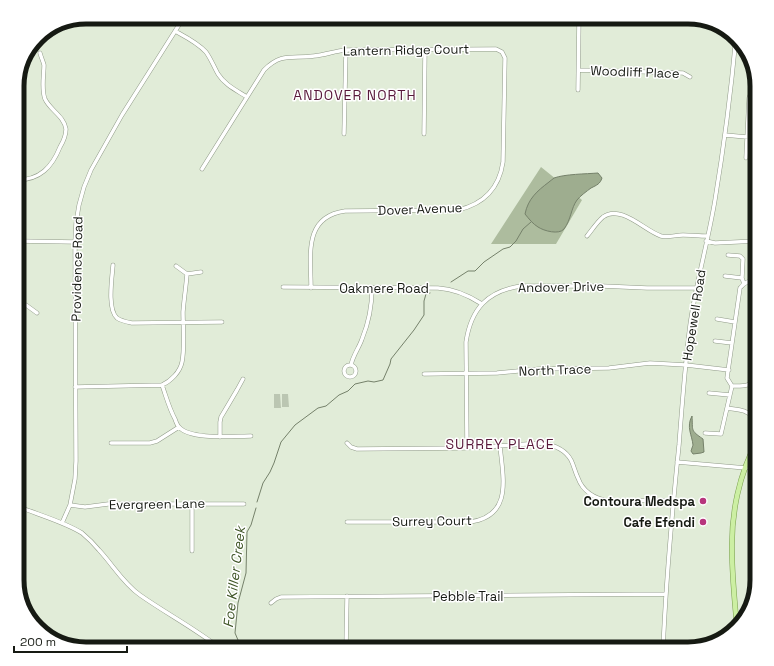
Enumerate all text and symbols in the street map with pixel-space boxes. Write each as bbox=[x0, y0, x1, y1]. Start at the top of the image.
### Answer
street label: Lantern Ridge Court bbox=[343, 40, 469, 60]
street label: Woodliff Place bbox=[590, 62, 680, 82]
district label: ANDOVER NORTH bbox=[293, 86, 417, 104]
street label: Dover Avenue bbox=[377, 199, 463, 219]
street label: Providence Road bbox=[68, 216, 86, 322]
street label: Hopewell Road bbox=[678, 268, 710, 362]
street label: Andover Drive bbox=[518, 278, 604, 296]
street label: Oakmere Road bbox=[339, 280, 429, 297]
street label: North Trace bbox=[518, 360, 592, 380]
district label: SURREY PLACE bbox=[445, 435, 555, 453]
place label: Contoura Medspa bbox=[583, 493, 695, 510]
street label: Evergreen Lane bbox=[109, 495, 205, 513]
marker: Contoura Medspa bbox=[698, 496, 708, 506]
street label: Surrey Court bbox=[392, 512, 472, 530]
place label: Cafe Efendi bbox=[623, 514, 695, 531]
marker: Cafe Efendi bbox=[698, 517, 708, 527]
water label: Foe Killer Creek bbox=[219, 524, 249, 629]
street label: Pebble Trail bbox=[432, 588, 504, 605]
scale bar bbox=[14, 628, 127, 654]
text: 200 m bbox=[20, 634, 56, 650]

